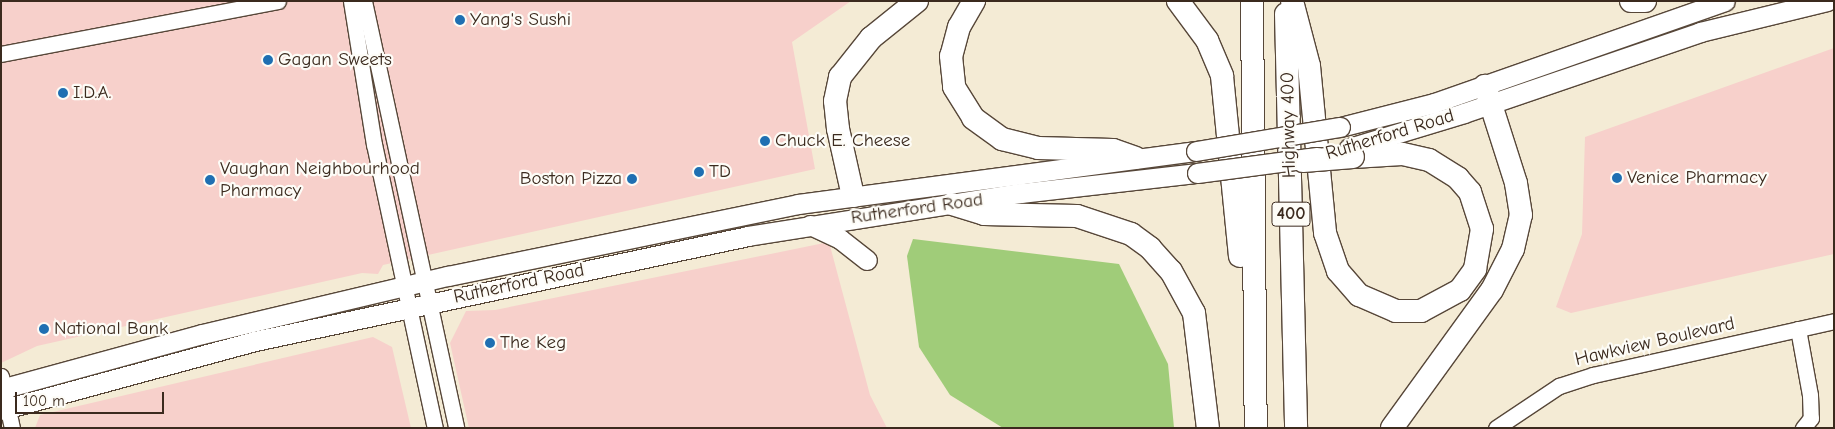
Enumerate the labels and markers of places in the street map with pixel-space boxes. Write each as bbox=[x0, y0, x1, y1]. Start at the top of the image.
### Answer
place label: Yang's Sushi bbox=[470, 9, 571, 31]
marker: Yang's Sushi bbox=[454, 14, 466, 26]
place label: Gagan Sweets bbox=[278, 49, 392, 71]
marker: Gagan Sweets bbox=[262, 54, 274, 66]
place label: I.D.A. bbox=[73, 82, 111, 104]
marker: I.D.A. bbox=[57, 87, 69, 99]
place label: Chuck E. Cheese bbox=[775, 130, 910, 152]
marker: Chuck E. Cheese bbox=[759, 135, 771, 147]
place label: Vaughan Neighbourhood Pharmacy bbox=[220, 158, 420, 202]
place label: TD bbox=[709, 161, 731, 183]
marker: TD bbox=[693, 166, 705, 178]
place label: Venice Pharmacy bbox=[1627, 167, 1767, 189]
place label: Boston Pizza bbox=[520, 168, 622, 190]
marker: Venice Pharmacy bbox=[1611, 172, 1623, 184]
marker: Boston Pizza bbox=[626, 173, 638, 185]
marker: Vaughan Neighbourhood Pharmacy bbox=[204, 174, 216, 186]
place label: National Bank bbox=[54, 318, 168, 340]
marker: National Bank bbox=[38, 323, 50, 335]
place label: The Keg bbox=[500, 332, 566, 354]
marker: The Keg bbox=[484, 337, 496, 349]

